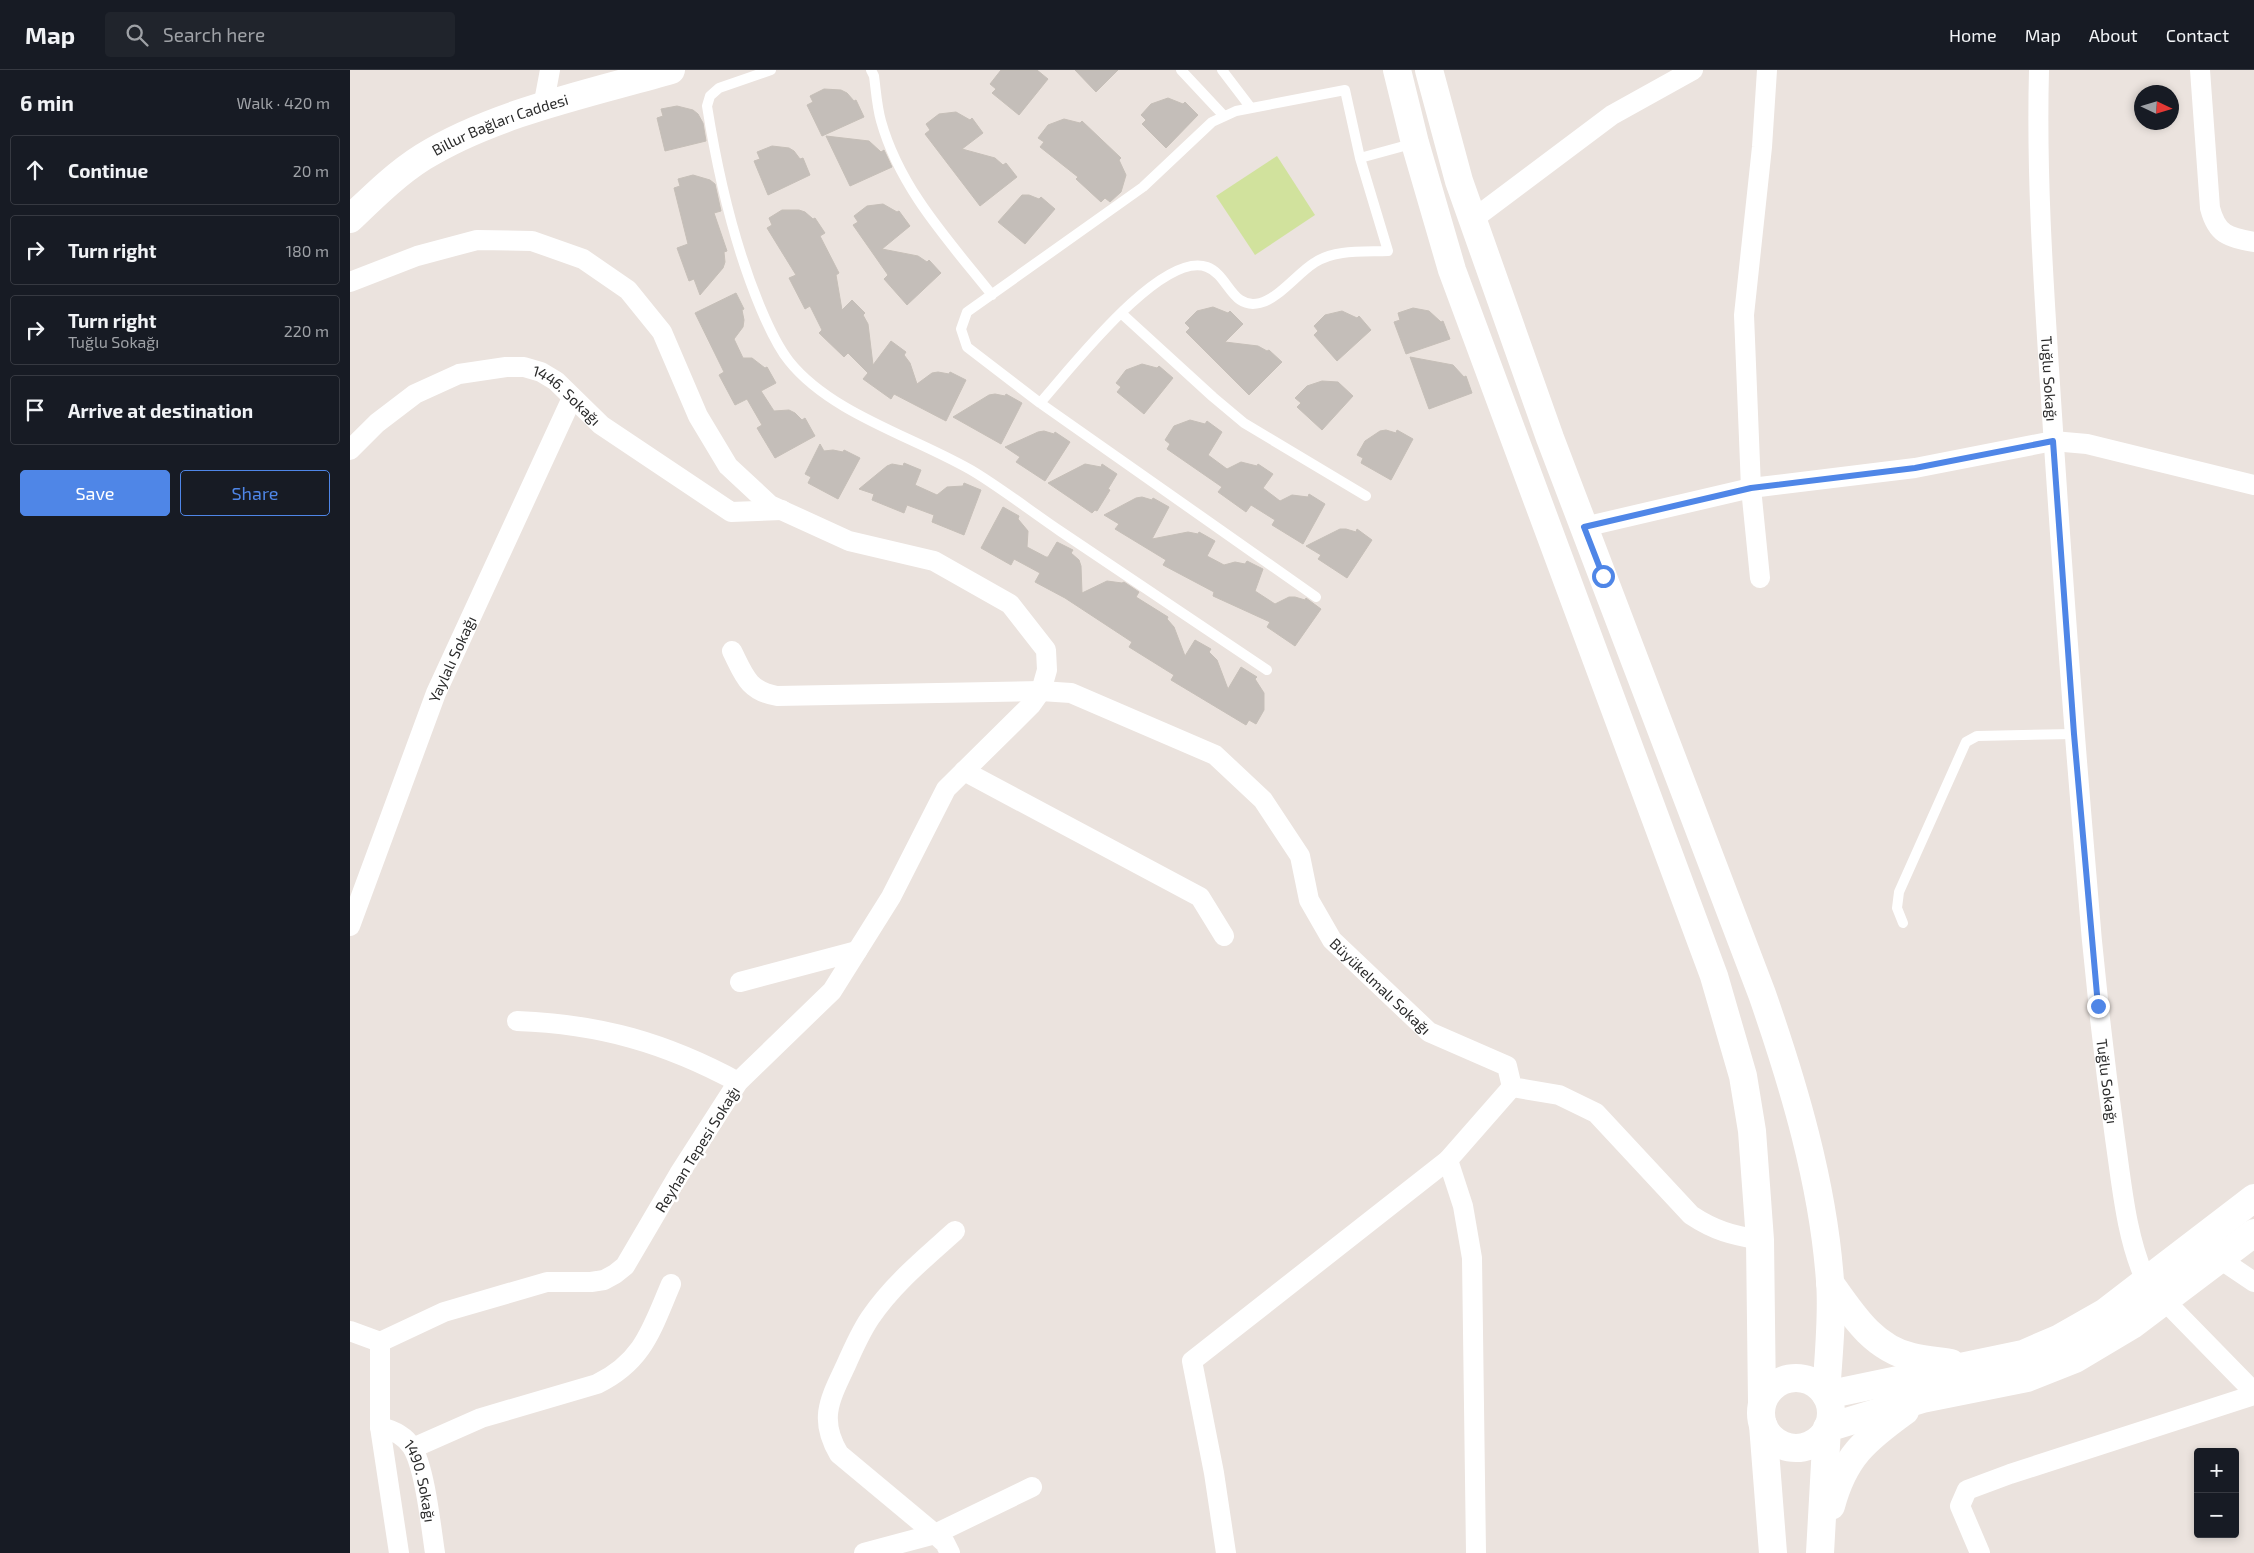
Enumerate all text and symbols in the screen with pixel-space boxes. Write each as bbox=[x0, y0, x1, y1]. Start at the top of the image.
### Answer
search box bbox=[105, 12, 455, 57]
text: Map bbox=[25, 20, 75, 49]
icon: search bbox=[123, 21, 151, 49]
text: Search here bbox=[163, 23, 265, 46]
text: Home bbox=[1949, 24, 1997, 46]
text: Map bbox=[2025, 24, 2061, 46]
text: About bbox=[2089, 24, 2138, 46]
text: Contact bbox=[2166, 24, 2229, 46]
north arrow bbox=[2134, 85, 2179, 130]
text: 6 min bbox=[20, 90, 74, 115]
street label: Billur Bağları Caddesi bbox=[429, 90, 570, 159]
text: Walk · 420 m bbox=[237, 93, 330, 112]
icon: ahead bbox=[21, 156, 49, 184]
text: Continue bbox=[68, 159, 148, 182]
text: 20 m bbox=[293, 161, 329, 180]
icon: right bbox=[21, 236, 49, 264]
text: Turn right bbox=[68, 239, 156, 262]
text: 180 m bbox=[286, 241, 329, 260]
text: Turn right bbox=[68, 309, 156, 332]
icon: right bbox=[21, 316, 49, 344]
text: 220 m bbox=[284, 321, 329, 340]
text: Tuğlu Sokağı bbox=[68, 332, 159, 351]
street label: Tuğlu Sokağı bbox=[2038, 335, 2061, 422]
street label: 1446. Sokağı bbox=[531, 361, 605, 429]
icon: arrive bbox=[21, 396, 49, 424]
text: Arrive at destination bbox=[68, 399, 253, 422]
button: Save bbox=[20, 470, 170, 516]
button: Share bbox=[180, 470, 330, 516]
route start bbox=[1592, 565, 1615, 588]
street label: Yaylalı Sokağı bbox=[424, 613, 479, 705]
street label: Büyükelmalı Sokağı bbox=[1326, 934, 1435, 1038]
route end bbox=[2087, 995, 2110, 1018]
street label: Tuğlu Sokağı bbox=[2093, 1038, 2122, 1125]
street label: Reyhan Tepesi Sokağı bbox=[651, 1083, 743, 1215]
street label: 1490. Sokağı bbox=[401, 1436, 440, 1523]
map controls bbox=[2194, 1448, 2239, 1538]
button: + bbox=[2194, 1448, 2239, 1493]
button: − bbox=[2194, 1493, 2239, 1538]

